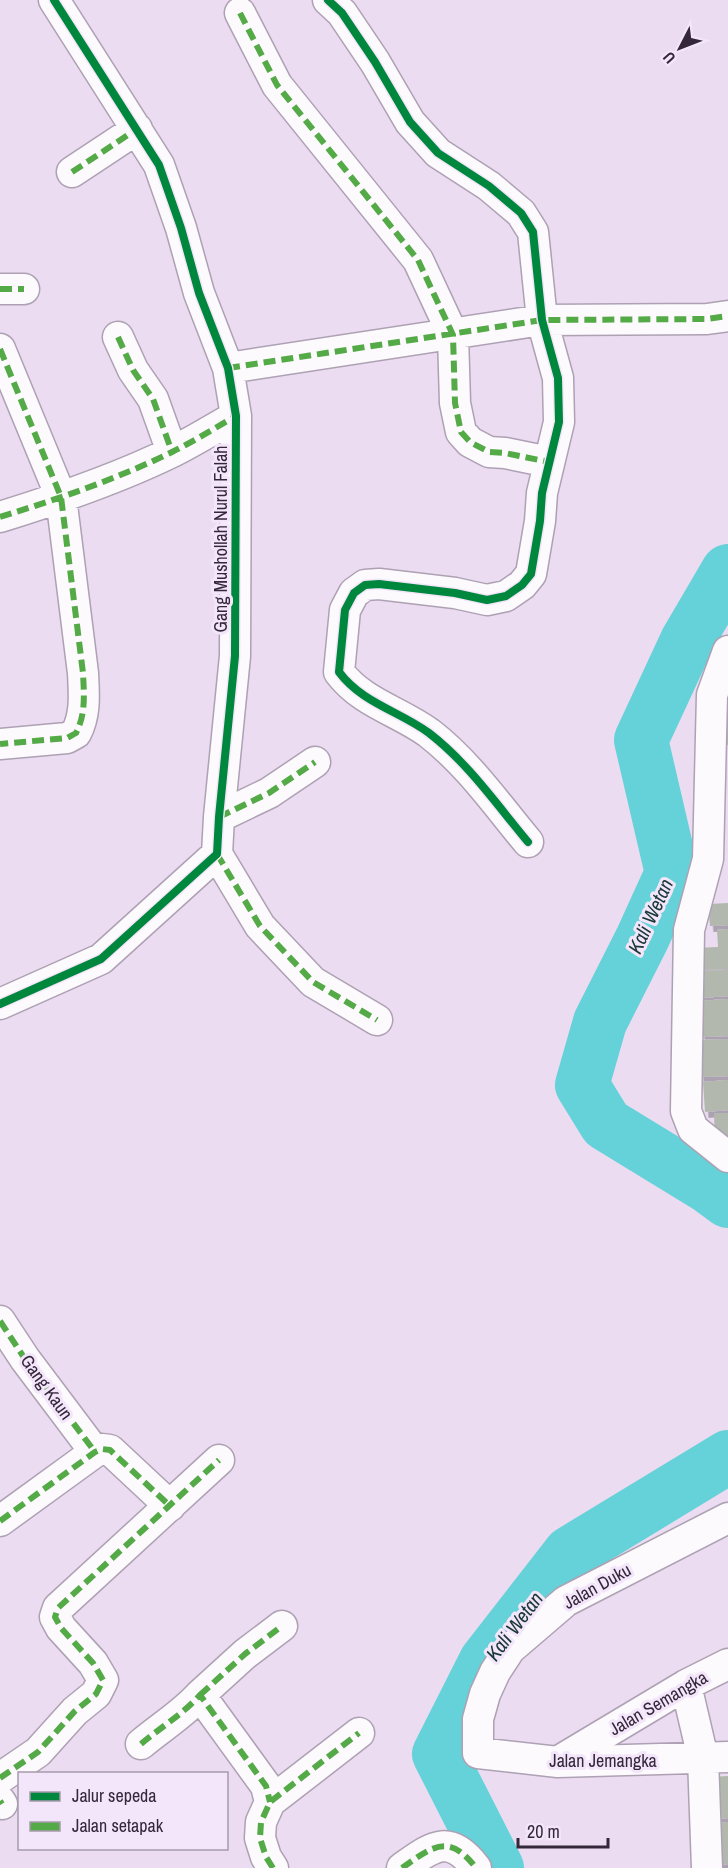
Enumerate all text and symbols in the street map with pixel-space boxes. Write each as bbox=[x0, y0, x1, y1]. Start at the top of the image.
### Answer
north arrow bbox=[650, 18, 710, 78]
text: U bbox=[658, 47, 680, 69]
street label: Gang Mushollah Nurul Falah bbox=[208, 445, 233, 633]
water label: Kali Wetan bbox=[621, 874, 679, 958]
street label: Gang Kaun bbox=[15, 1349, 79, 1425]
street label: Jalan Duku bbox=[559, 1557, 635, 1615]
water label: Kali Wetan bbox=[479, 1586, 549, 1666]
street label: Jalan Semangka bbox=[604, 1665, 712, 1741]
street label: Jalan Jemangka bbox=[549, 1748, 657, 1773]
legend bbox=[18, 1772, 228, 1850]
text: Jalur sepeda bbox=[72, 1783, 157, 1808]
scale bar bbox=[518, 1811, 608, 1849]
text: Jalan setapak bbox=[72, 1813, 164, 1838]
text: 20 m bbox=[527, 1819, 560, 1844]

